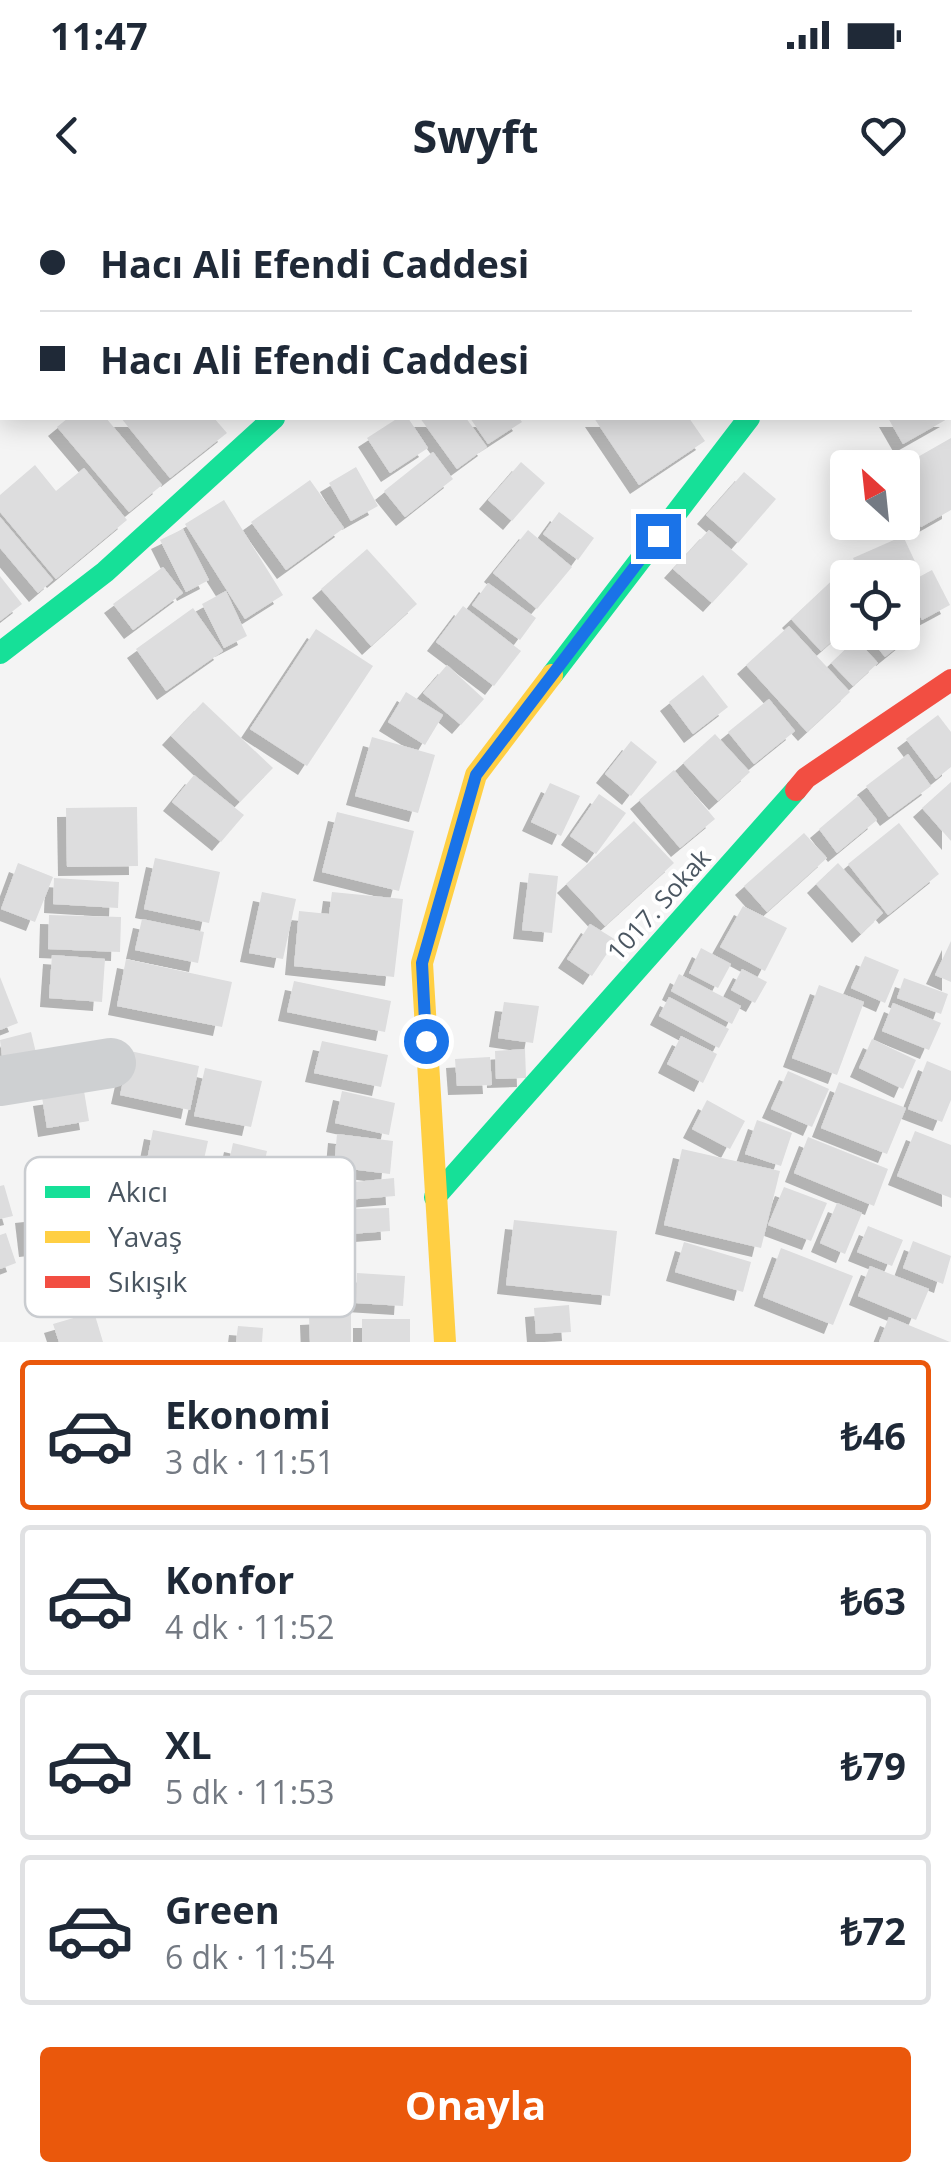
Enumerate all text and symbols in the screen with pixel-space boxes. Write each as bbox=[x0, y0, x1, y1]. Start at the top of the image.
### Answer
text: 11:47 bbox=[50, 9, 148, 61]
text: Swyft bbox=[413, 105, 538, 166]
icon: back bbox=[40, 108, 95, 163]
icon: heart bbox=[856, 108, 911, 163]
text: Hacı Ali Efendi Caddesi bbox=[100, 237, 529, 289]
text: Hacı Ali Efendi Caddesi bbox=[100, 333, 529, 385]
north arrow bbox=[830, 450, 920, 540]
map controls bbox=[830, 450, 920, 650]
route end bbox=[636, 514, 681, 559]
button: locate bbox=[830, 560, 920, 650]
street label: 1017. Sokak bbox=[599, 841, 717, 967]
route start bbox=[404, 1019, 449, 1064]
legend bbox=[25, 1157, 355, 1317]
text: Akıcı bbox=[108, 1172, 168, 1210]
text: Yavaş bbox=[108, 1217, 182, 1255]
text: Sıkışık bbox=[108, 1262, 188, 1300]
text: Ekonomi bbox=[165, 1388, 331, 1440]
icon: car bbox=[45, 1390, 135, 1480]
text: ₺46 bbox=[841, 1409, 906, 1461]
text: 3 dk · 11:51 bbox=[165, 1440, 335, 1483]
text: Konfor bbox=[165, 1553, 294, 1605]
icon: car bbox=[45, 1555, 135, 1645]
text: ₺63 bbox=[841, 1574, 906, 1626]
text: 4 dk · 11:52 bbox=[165, 1605, 335, 1648]
text: XL bbox=[165, 1718, 212, 1770]
icon: car bbox=[45, 1720, 135, 1810]
text: ₺79 bbox=[841, 1739, 906, 1791]
text: 5 dk · 11:53 bbox=[165, 1770, 335, 1813]
text: Green bbox=[165, 1883, 280, 1935]
icon: car bbox=[45, 1885, 135, 1975]
text: ₺72 bbox=[841, 1904, 906, 1956]
text: 6 dk · 11:54 bbox=[165, 1935, 335, 1978]
button: Onayla bbox=[40, 2047, 911, 2162]

